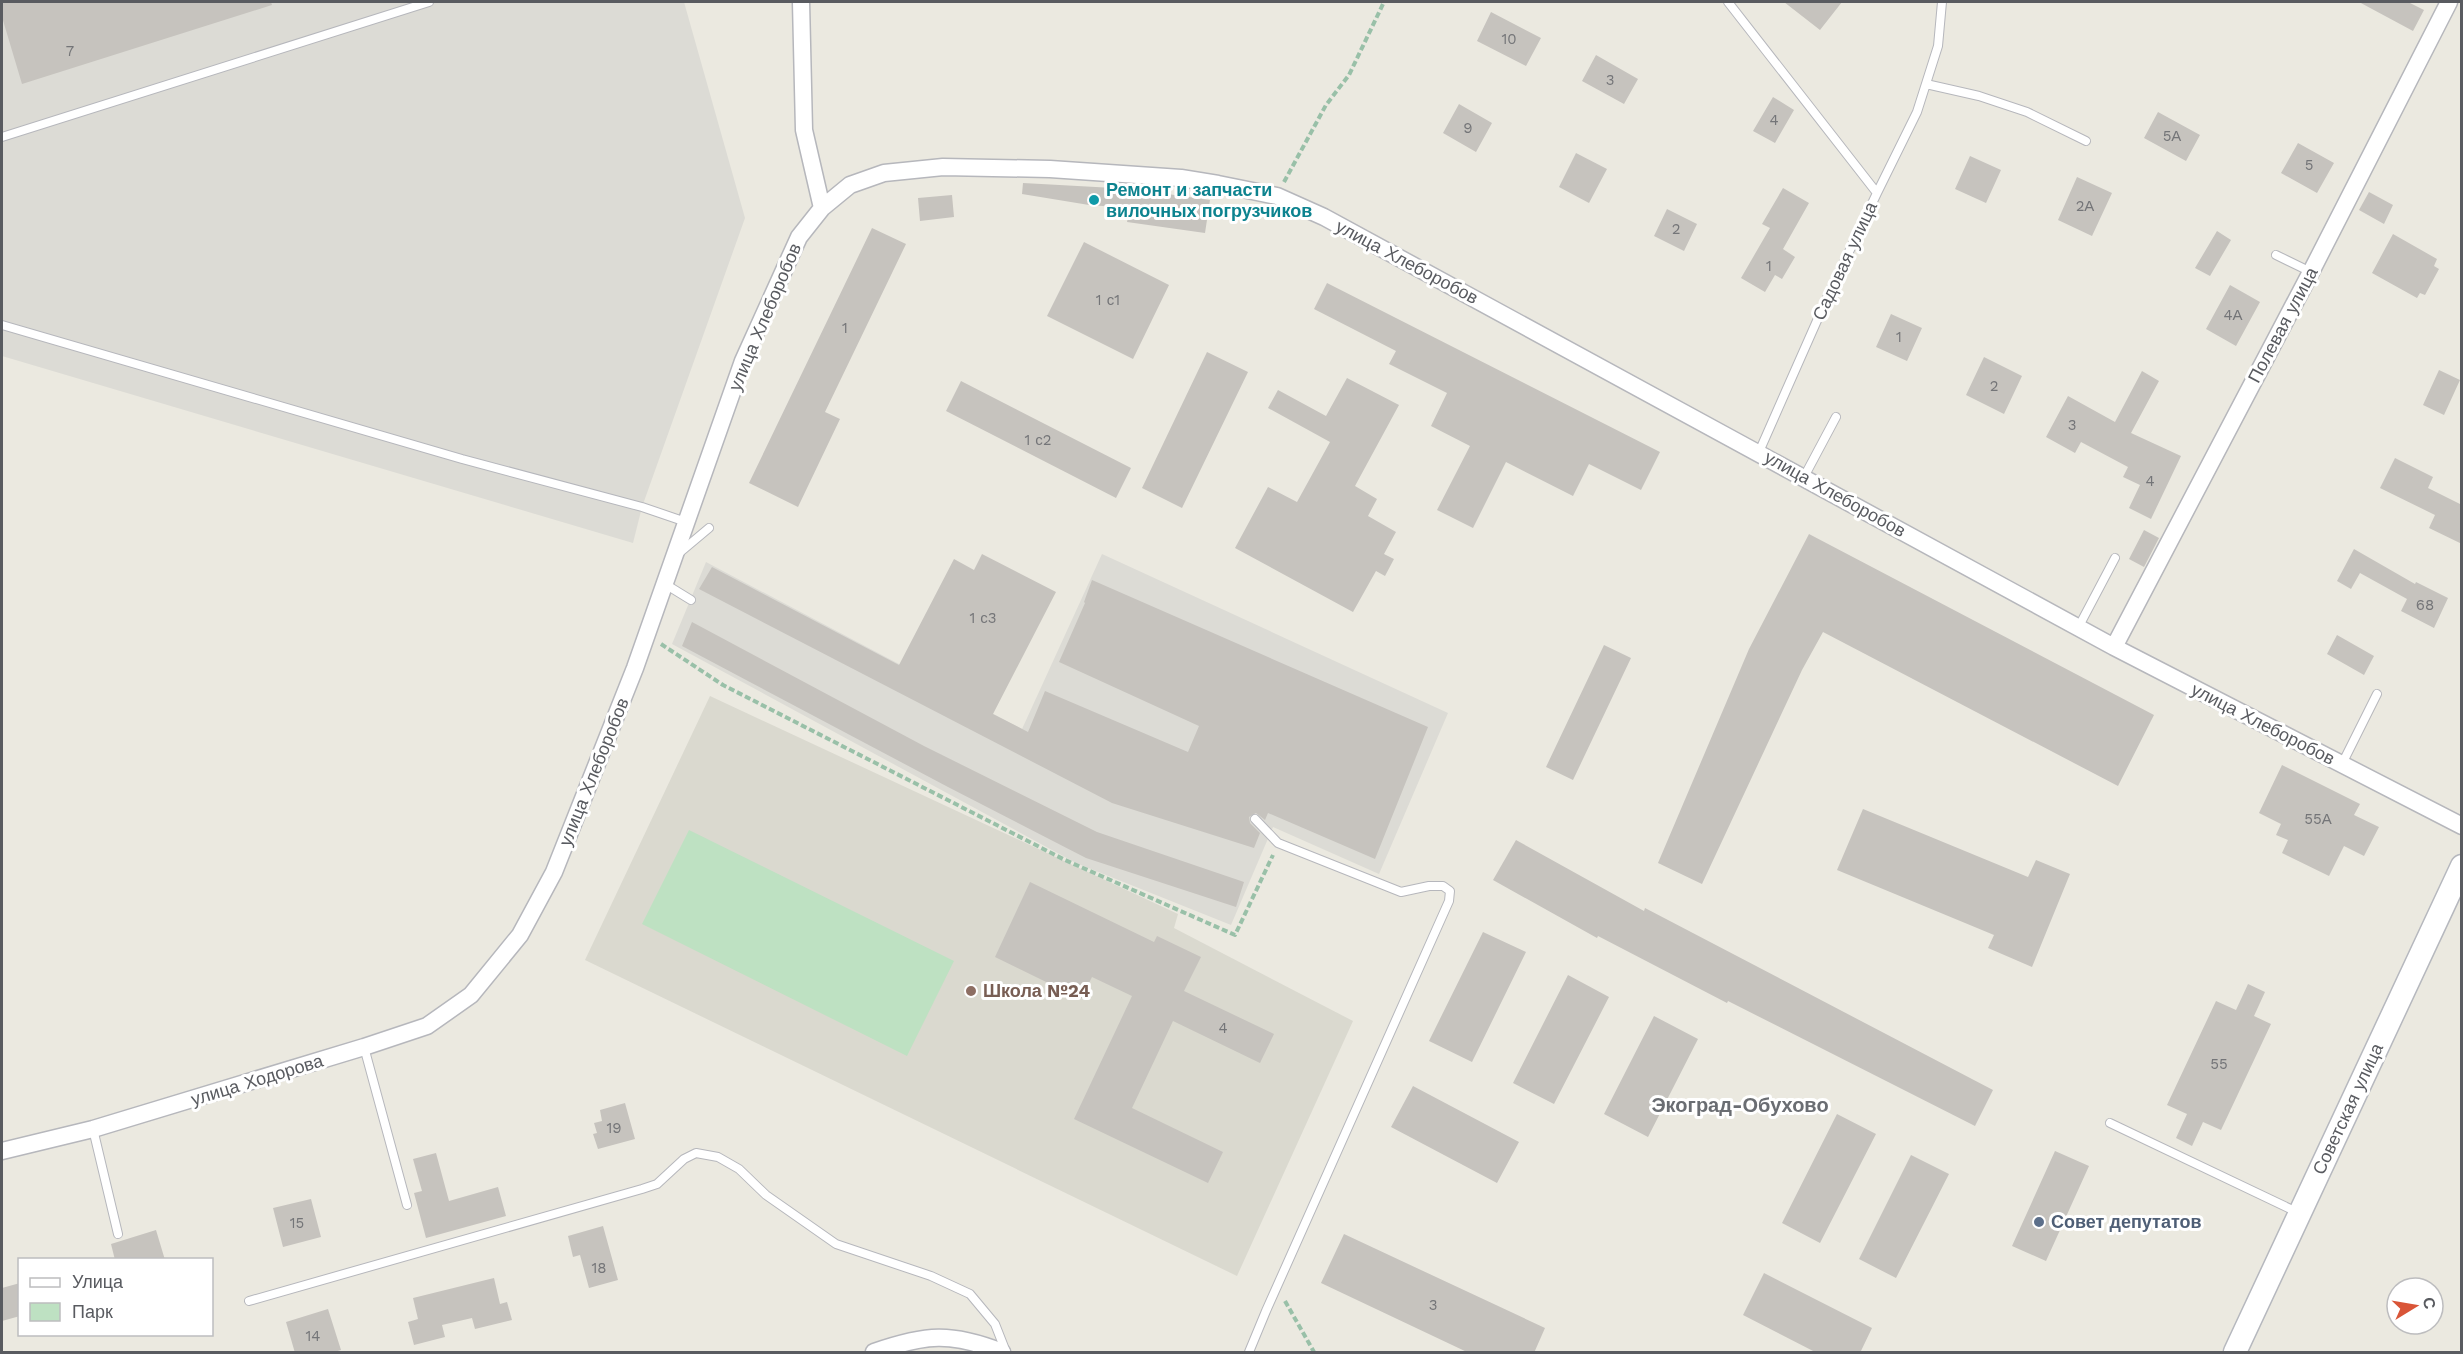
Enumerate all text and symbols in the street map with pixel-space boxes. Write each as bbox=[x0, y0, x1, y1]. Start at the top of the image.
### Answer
house number: 10 bbox=[1501, 30, 1517, 48]
house number: 7 bbox=[66, 42, 74, 60]
house number: 3 bbox=[1606, 71, 1614, 89]
house number: 4 bbox=[1769, 111, 1779, 129]
house number: 9 bbox=[1463, 119, 1473, 137]
house number: 5А bbox=[2163, 127, 2181, 145]
house number: 5 bbox=[2305, 156, 2313, 174]
place label: Ремонт и запчасти вилочных погрузчиков bbox=[1106, 179, 1312, 221]
marker: Ремонт и запчасти вилочных погрузчиков bbox=[1087, 193, 1101, 207]
street label: Садовая улица bbox=[1808, 197, 1882, 323]
house number: 2А bbox=[2076, 197, 2094, 215]
street label: улица Хлеборобов bbox=[1332, 215, 1482, 308]
house number: 2 bbox=[1672, 220, 1680, 238]
street label: улица Хлеборобов bbox=[724, 240, 805, 394]
house number: 1 bbox=[1766, 257, 1772, 275]
street label: Полевая улица bbox=[2243, 263, 2322, 386]
house number: 1 с1 bbox=[1096, 291, 1120, 309]
house number: 4А bbox=[2223, 306, 2243, 324]
house number: 1 bbox=[842, 319, 848, 337]
house number: 1 bbox=[1896, 328, 1902, 346]
house number: 2 bbox=[1990, 377, 1998, 395]
house number: 3 bbox=[2068, 416, 2076, 434]
house number: 1 с2 bbox=[1024, 431, 1052, 449]
street label: улица Хлеборобов bbox=[1761, 446, 1910, 541]
house number: 4 bbox=[2145, 472, 2155, 490]
house number: 68 bbox=[2416, 596, 2434, 614]
house number: 1 с3 bbox=[969, 609, 997, 627]
street label: улица Хлеборобов bbox=[2188, 678, 2338, 769]
street label: улица Хлеборобов bbox=[554, 695, 633, 849]
house number: 55А bbox=[2304, 810, 2332, 828]
place label: Школа №24 bbox=[983, 980, 1090, 1001]
marker: Школа №24 bbox=[964, 984, 978, 998]
house number: 4 bbox=[1218, 1019, 1228, 1037]
street label: Советская улица bbox=[2308, 1039, 2388, 1178]
street label: улица Ходорова bbox=[188, 1049, 326, 1110]
house number: 55 bbox=[2210, 1055, 2228, 1073]
district label: Экоград-Обухово bbox=[1651, 1093, 1829, 1117]
house number: 19 bbox=[606, 1119, 622, 1137]
place label: Совет депутатов bbox=[2051, 1211, 2202, 1232]
house number: 15 bbox=[290, 1214, 304, 1232]
marker: Совет депутатов bbox=[2032, 1215, 2046, 1229]
legend bbox=[18, 1258, 213, 1336]
house number: 18 bbox=[591, 1259, 607, 1277]
text: Улица bbox=[72, 1271, 124, 1292]
north arrow bbox=[2385, 1276, 2445, 1336]
house number: 3 bbox=[1429, 1296, 1437, 1314]
text: С bbox=[2419, 1296, 2440, 1311]
text: Парк bbox=[72, 1301, 113, 1322]
house number: 14 bbox=[305, 1327, 321, 1345]

